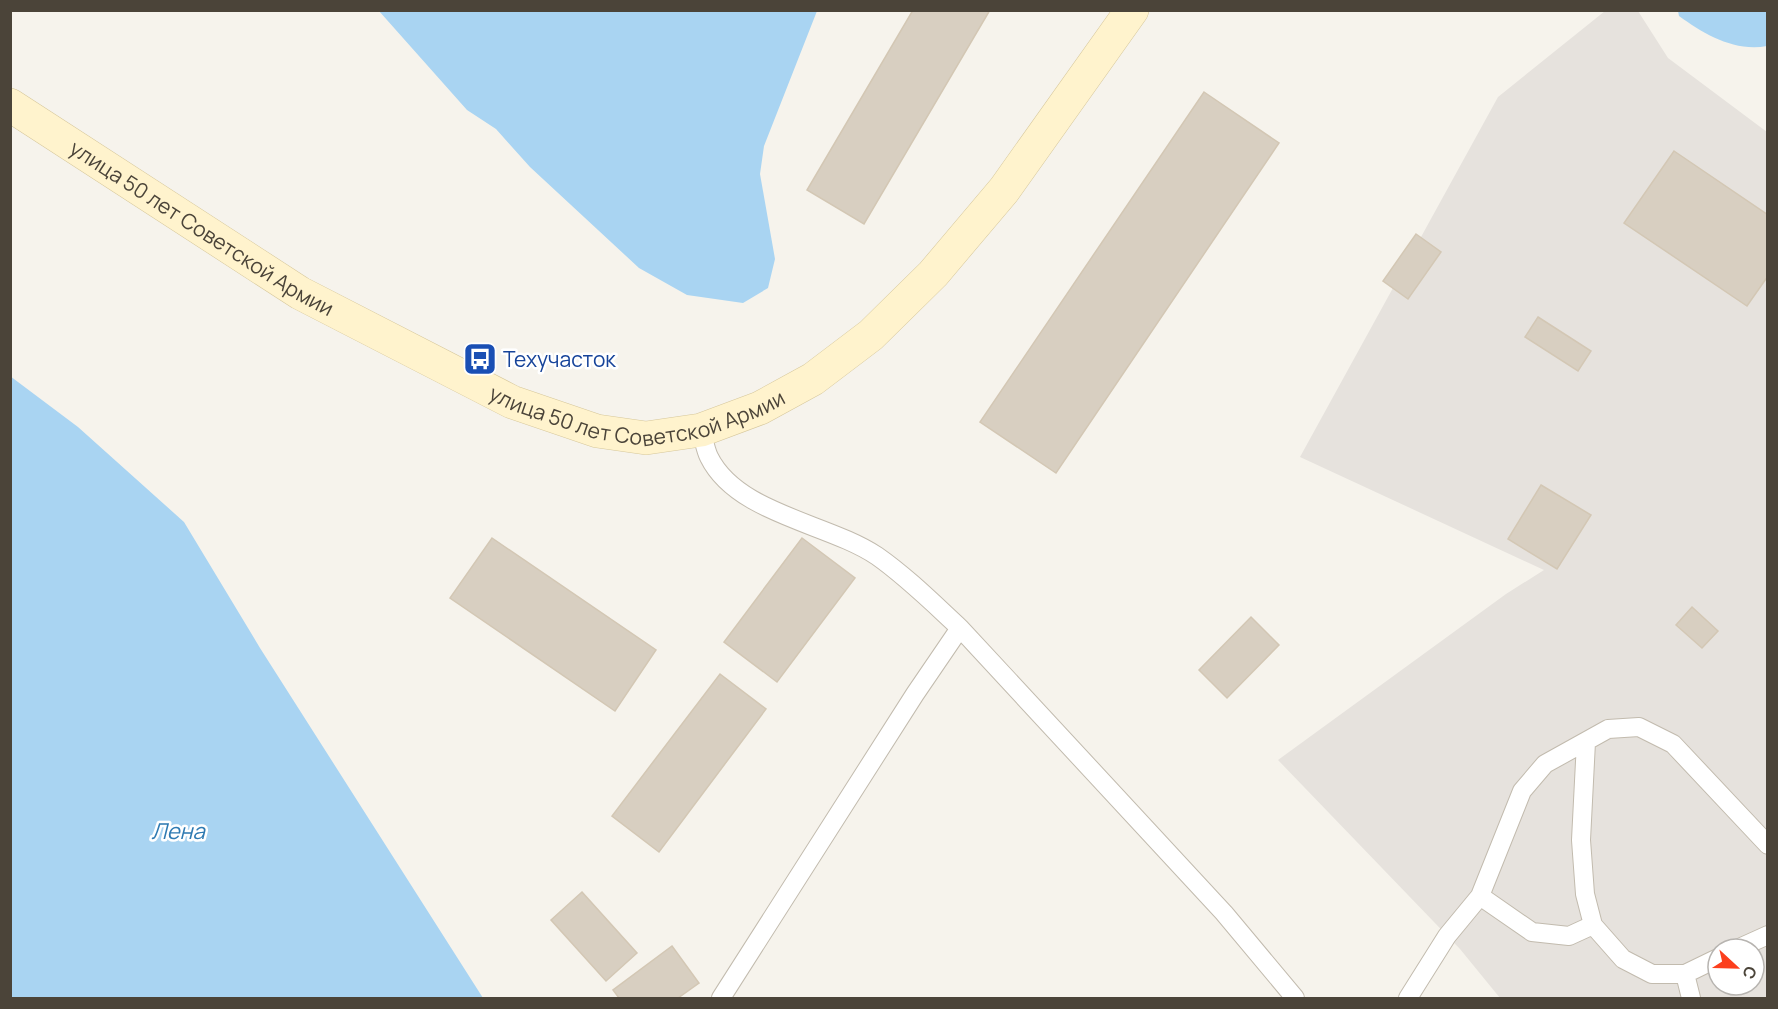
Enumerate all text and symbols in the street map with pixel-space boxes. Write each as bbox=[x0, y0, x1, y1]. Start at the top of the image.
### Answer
street label: улица 50 лет Советской Армии bbox=[65, 134, 339, 322]
bus stop icon: Техучасток bbox=[462, 341, 498, 377]
place label: Техучасток bbox=[503, 345, 616, 373]
street label: улица 50 лет Советской Армии bbox=[483, 374, 791, 404]
text: улица 50 лет Советской Армии bbox=[484, 379, 790, 452]
water label: Лена bbox=[151, 816, 207, 846]
north arrow bbox=[1706, 937, 1766, 997]
text: С bbox=[1737, 963, 1762, 982]

